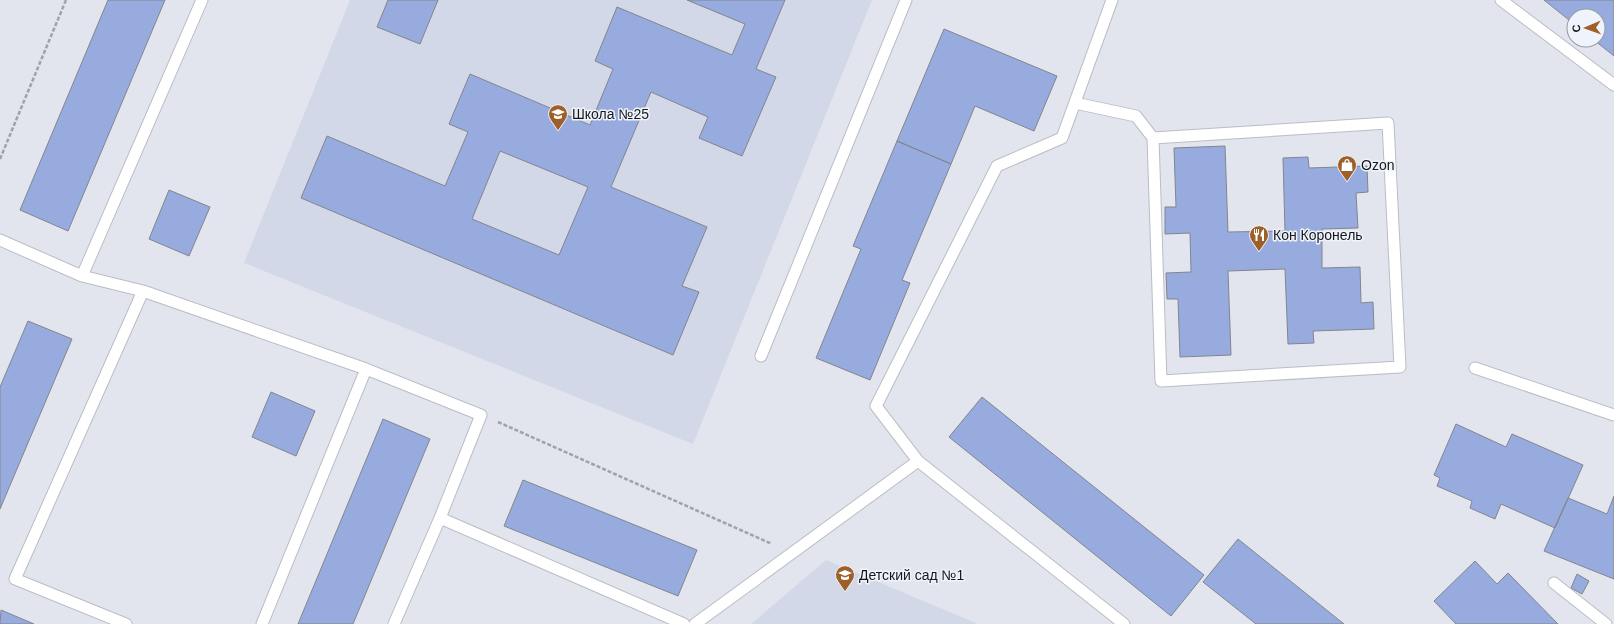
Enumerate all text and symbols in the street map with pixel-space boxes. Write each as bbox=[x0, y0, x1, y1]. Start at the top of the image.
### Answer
north arrow bbox=[1566, 8, 1606, 48]
text: С bbox=[1570, 24, 1582, 33]
school or university icon: Школа №25 bbox=[547, 103, 569, 131]
place label: Школа №25 bbox=[572, 106, 649, 122]
shop icon: Ozon bbox=[1336, 154, 1358, 182]
place label: Ozon bbox=[1361, 157, 1394, 173]
restaurant icon: Кон Коронель bbox=[1248, 224, 1270, 252]
place label: Кон Коронель bbox=[1273, 227, 1363, 243]
school or university icon: Детский сад №1 bbox=[834, 564, 856, 592]
place label: Детский сад №1 bbox=[859, 567, 965, 583]

